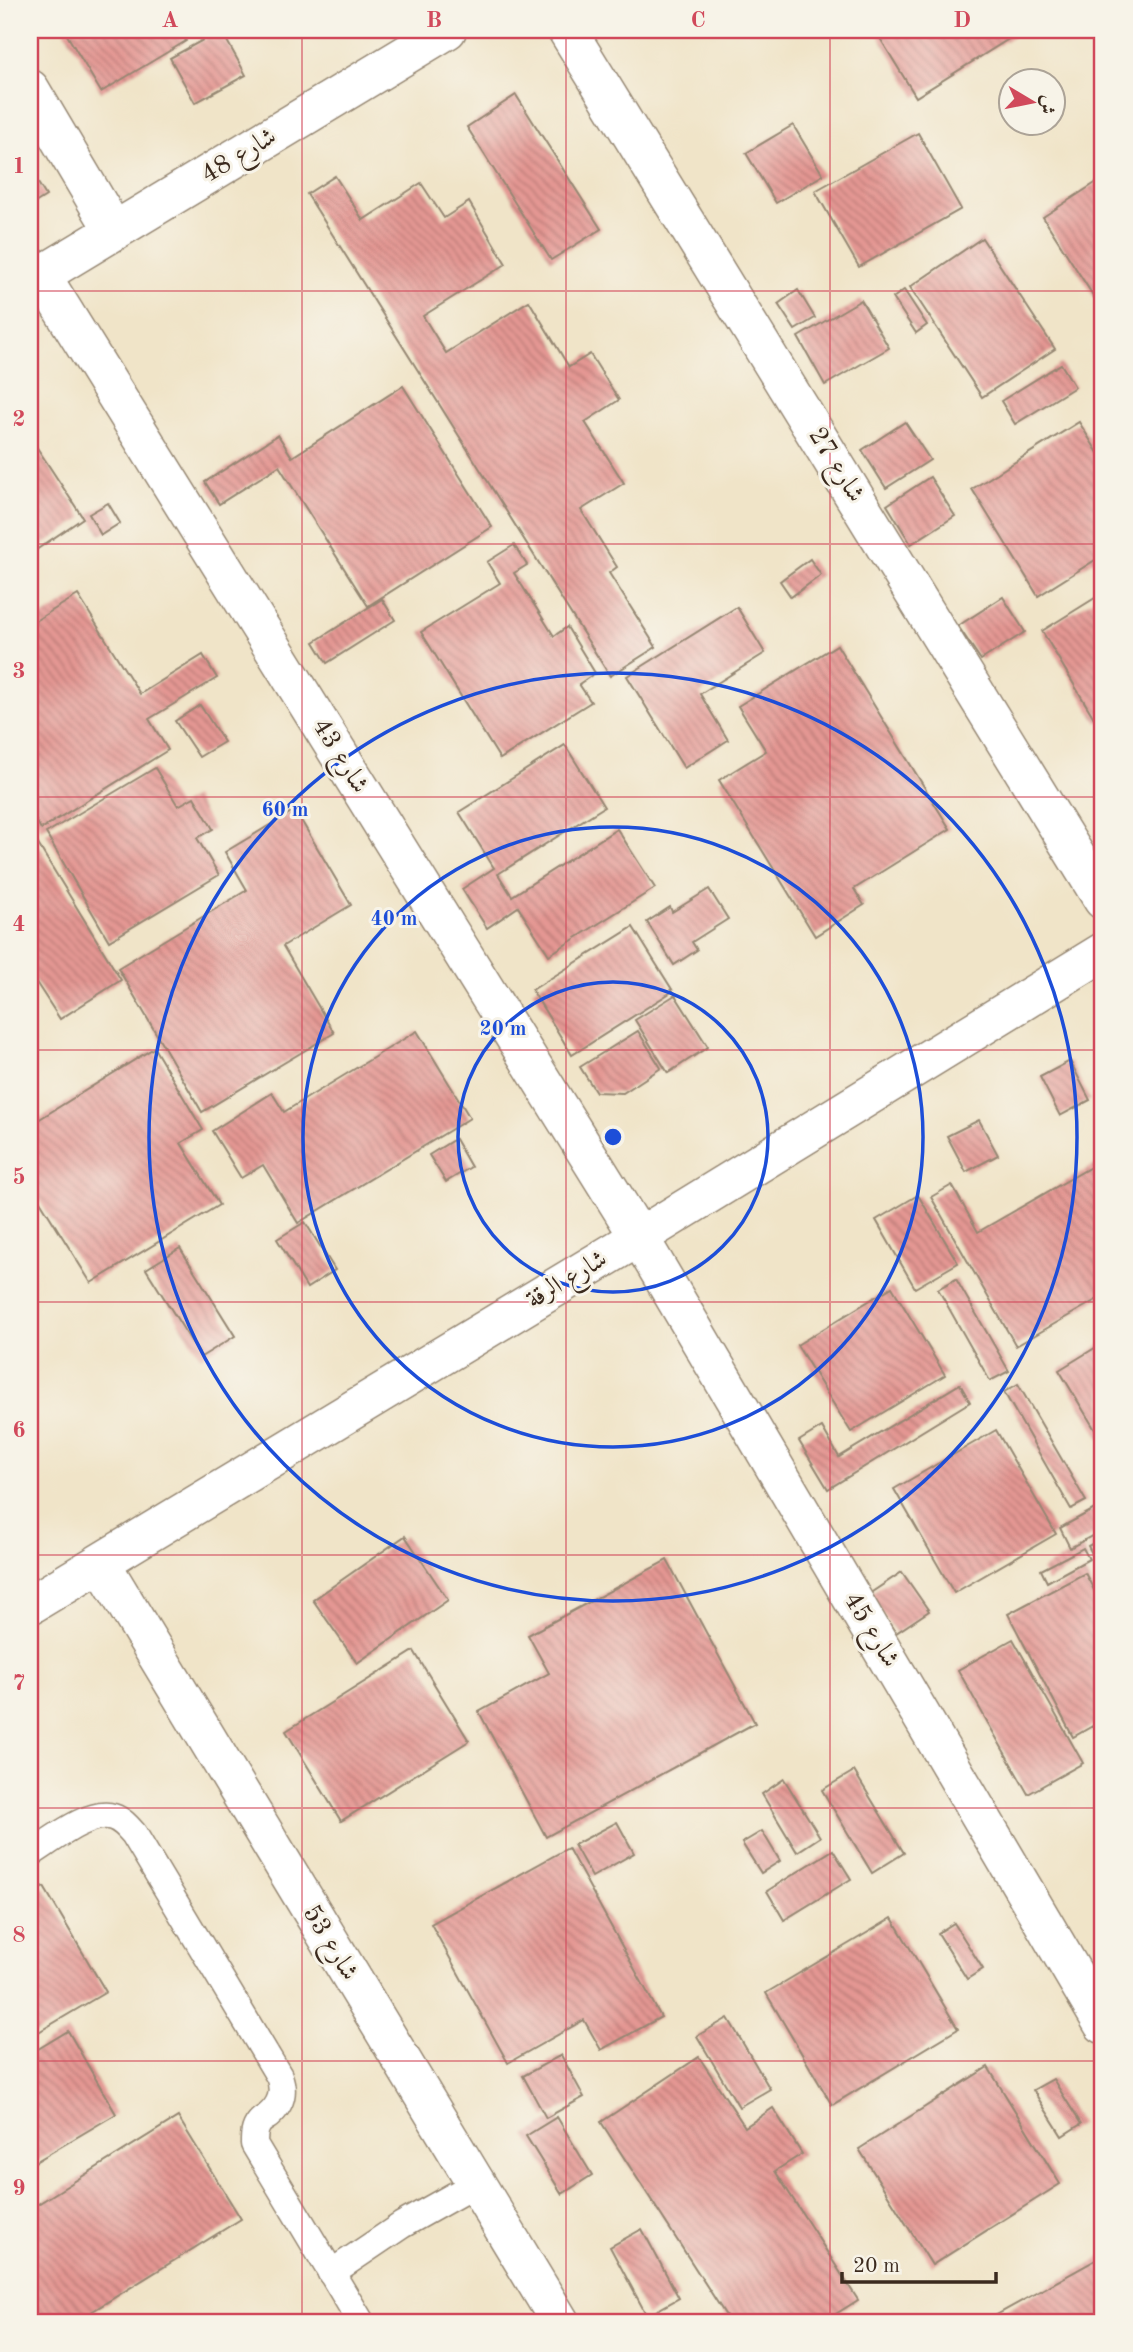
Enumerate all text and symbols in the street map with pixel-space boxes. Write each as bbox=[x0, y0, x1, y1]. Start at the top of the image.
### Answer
text: A bbox=[161, 9, 179, 32]
text: B bbox=[426, 9, 442, 32]
text: C bbox=[690, 9, 706, 32]
text: D bbox=[953, 9, 971, 32]
north arrow bbox=[996, 66, 1066, 136]
text: ش bbox=[1035, 94, 1057, 115]
street label: شارع 48 bbox=[197, 124, 285, 194]
text: 1 bbox=[12, 155, 26, 178]
text: 2 bbox=[12, 408, 26, 431]
street label: شارع 27 bbox=[797, 423, 869, 511]
text: 3 bbox=[12, 660, 26, 683]
street label: شارع 43 bbox=[301, 714, 373, 802]
text: 60 m bbox=[261, 800, 309, 821]
text: 40 m bbox=[370, 909, 418, 930]
text: 4 bbox=[12, 913, 26, 936]
text: 20 m bbox=[479, 1019, 527, 1040]
centre of rings bbox=[601, 1125, 625, 1149]
text: 5 bbox=[12, 1166, 26, 1189]
street label: شارع الرقة bbox=[522, 1245, 615, 1320]
text: 6 bbox=[12, 1419, 26, 1442]
street label: شارع 45 bbox=[833, 1588, 903, 1676]
text: 7 bbox=[12, 1672, 26, 1695]
street label: شارع 53 bbox=[292, 1901, 362, 1989]
text: 8 bbox=[12, 1924, 26, 1947]
text: 9 bbox=[12, 2177, 26, 2200]
scale bar bbox=[842, 2240, 996, 2284]
text: 20 m bbox=[853, 2256, 900, 2277]

